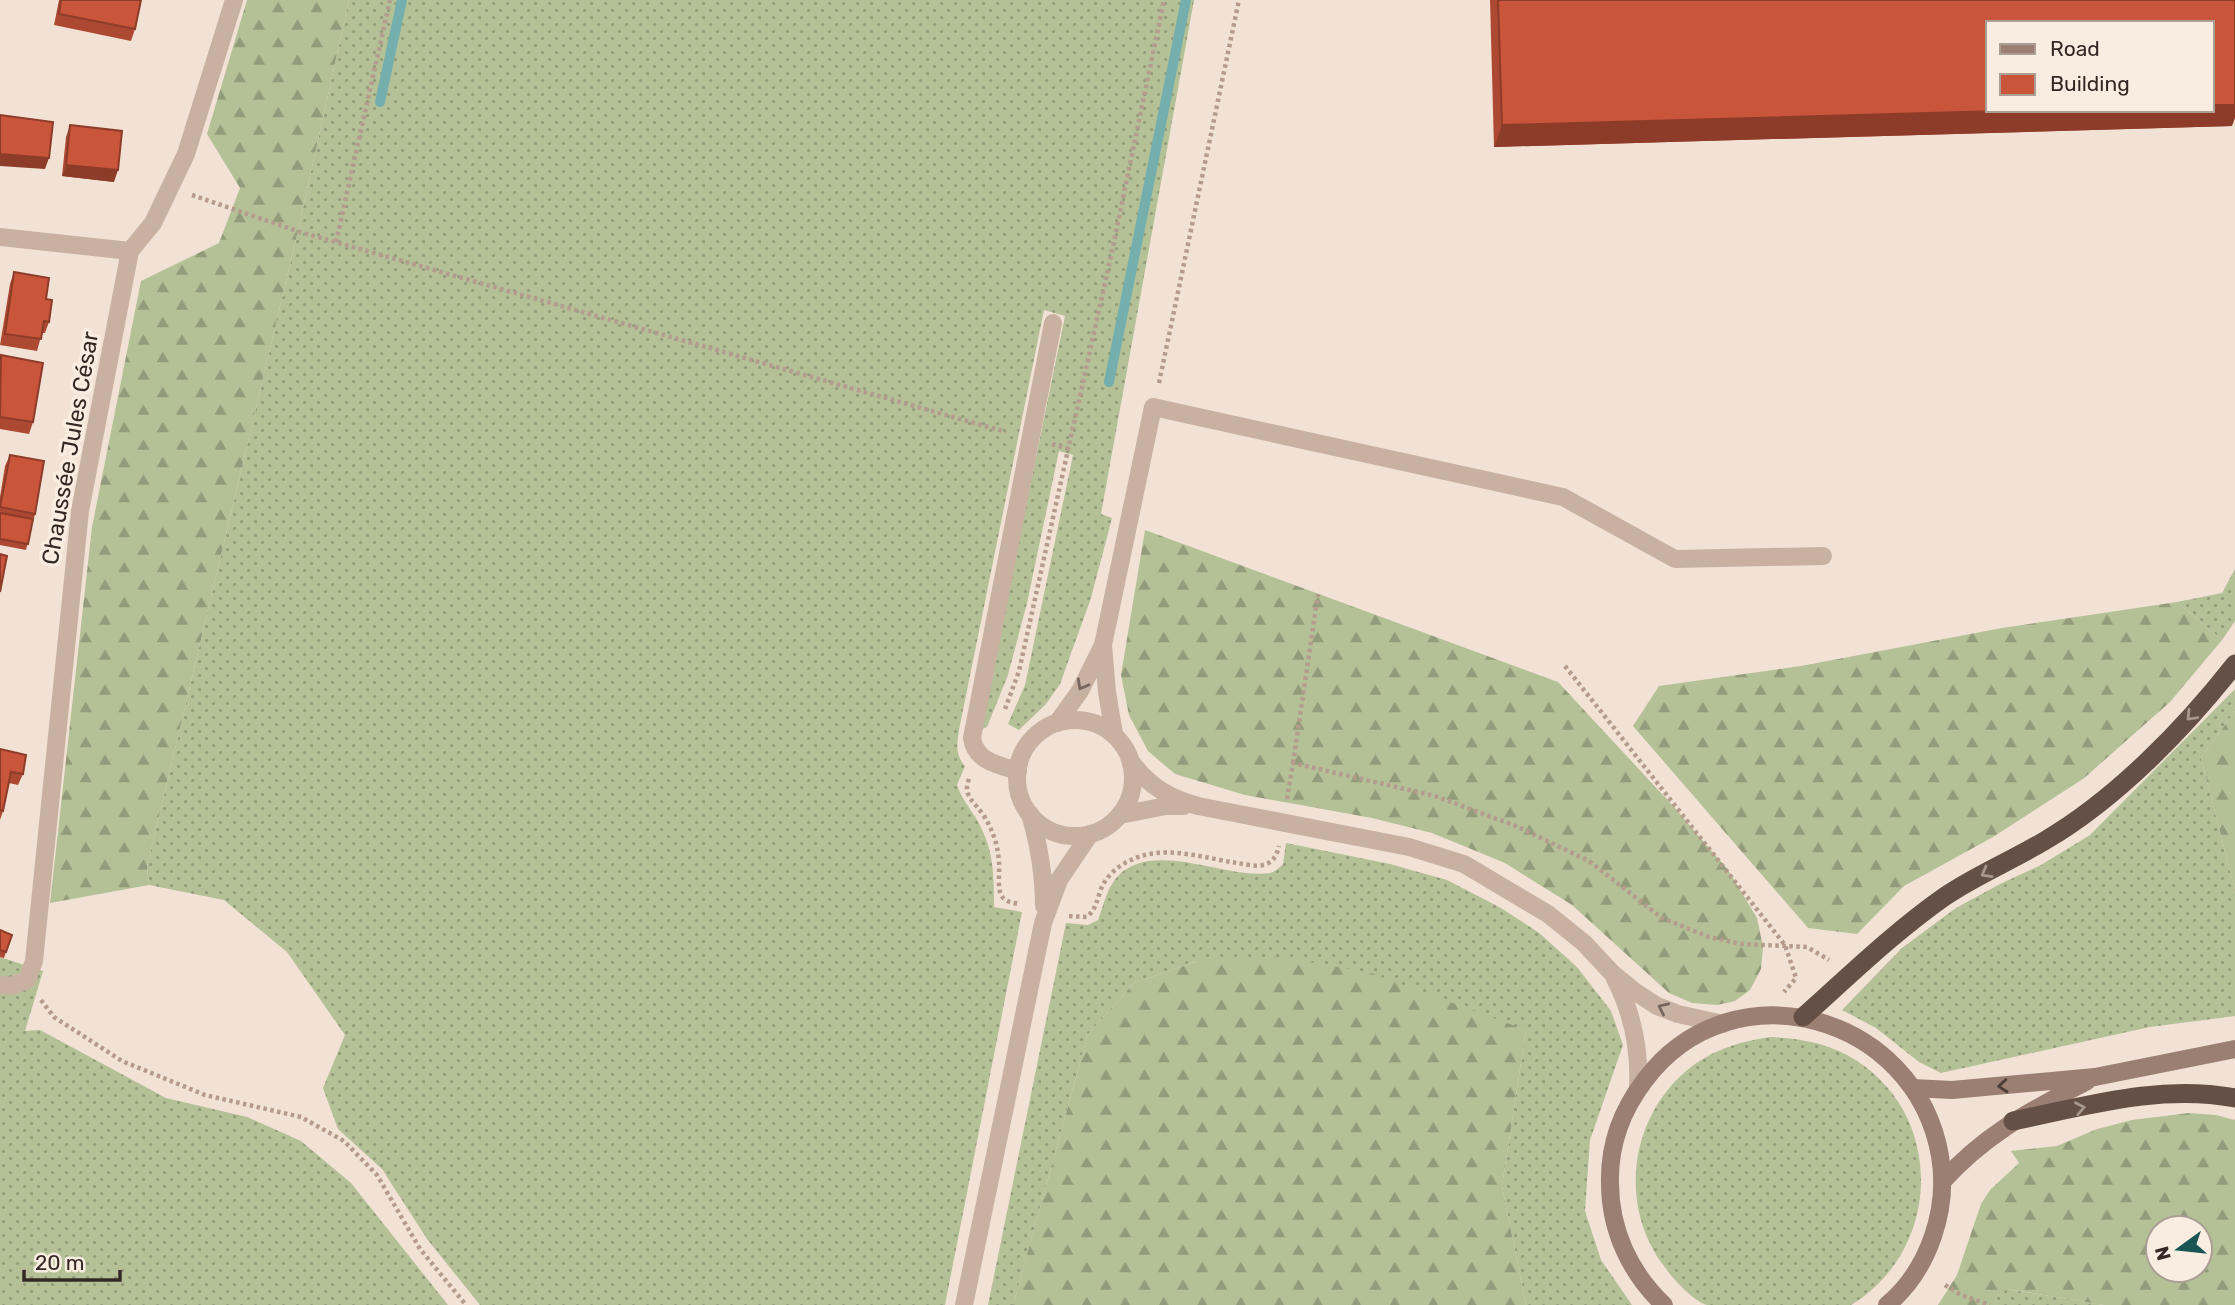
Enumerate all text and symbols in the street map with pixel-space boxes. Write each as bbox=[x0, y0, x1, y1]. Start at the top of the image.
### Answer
legend bbox=[1986, 21, 2214, 112]
text: Road bbox=[2050, 36, 2100, 61]
text: Building bbox=[2050, 71, 2130, 96]
street label: Chaussée Jules César bbox=[36, 329, 104, 567]
one-way arrow bbox=[1077, 678, 1090, 691]
one-way arrow bbox=[2186, 708, 2199, 721]
one-way arrow bbox=[1980, 865, 1993, 878]
one-way arrow bbox=[1658, 1002, 1670, 1016]
one-way arrow bbox=[1997, 1078, 2008, 1093]
one-way arrow bbox=[2074, 1101, 2086, 1116]
north arrow bbox=[2144, 1214, 2214, 1284]
scale bar bbox=[24, 1238, 121, 1282]
text: N bbox=[2150, 1244, 2176, 1263]
text: 20 m bbox=[35, 1250, 84, 1275]

